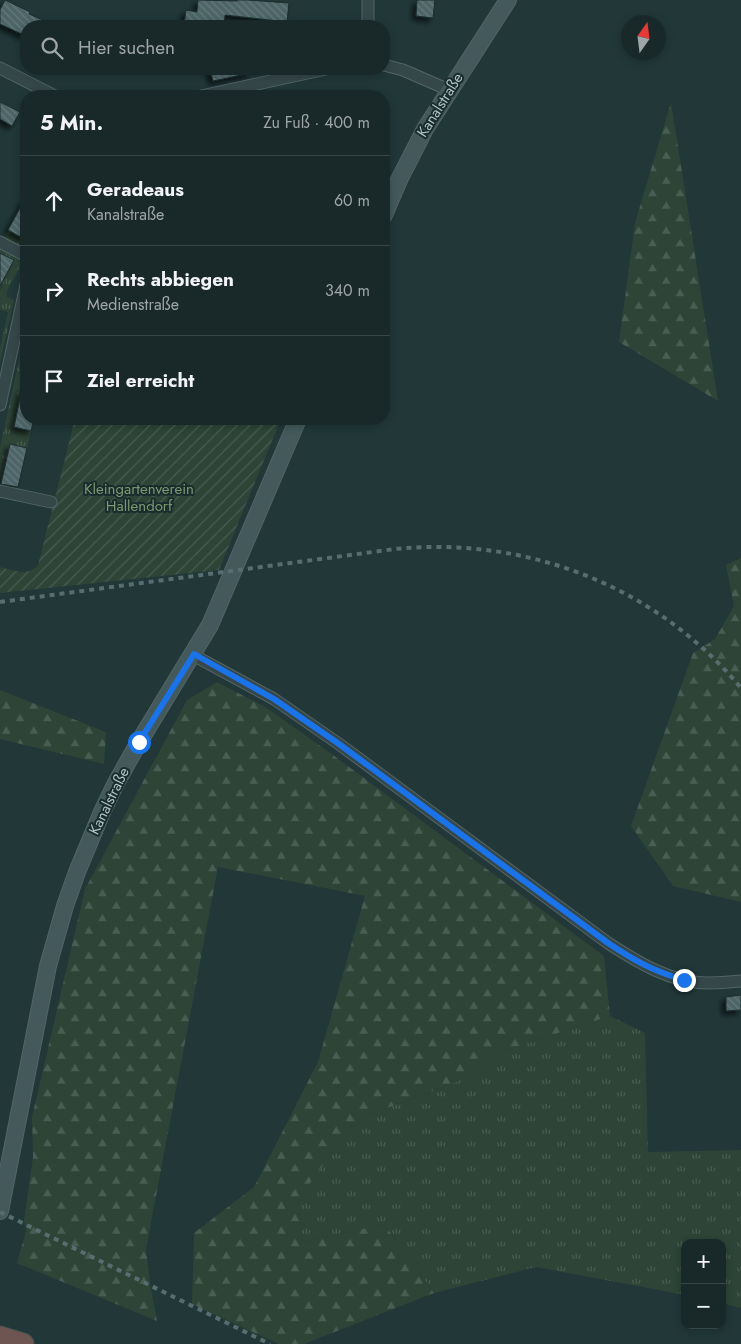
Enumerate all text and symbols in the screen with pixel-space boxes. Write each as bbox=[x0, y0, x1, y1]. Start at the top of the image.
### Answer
north arrow bbox=[621, 15, 666, 60]
search box bbox=[20, 20, 390, 75]
icon: search bbox=[38, 34, 66, 62]
text: Hier suchen bbox=[78, 34, 175, 61]
street label: Kanalstraße bbox=[411, 68, 469, 142]
text: 5 Min. bbox=[40, 108, 103, 138]
text: Zu Fuß · 400 m bbox=[263, 111, 370, 134]
text: Geradeaus bbox=[87, 176, 184, 203]
icon: ahead bbox=[40, 187, 68, 215]
text: 60 m bbox=[334, 189, 370, 212]
text: Kanalstraße bbox=[87, 203, 164, 226]
text: Rechts abbiegen bbox=[87, 266, 234, 293]
icon: right bbox=[40, 277, 68, 305]
text: 340 m bbox=[325, 279, 370, 302]
text: Medienstraße bbox=[87, 293, 179, 316]
icon: arrive bbox=[40, 367, 68, 395]
text: Ziel erreicht bbox=[87, 367, 194, 394]
park label: Kleingartenverein Hallendorf bbox=[84, 478, 194, 517]
route start bbox=[128, 731, 151, 754]
street label: Kanalstraße bbox=[83, 763, 135, 838]
route end bbox=[673, 969, 696, 992]
map controls bbox=[681, 1239, 726, 1329]
button: + bbox=[681, 1239, 726, 1284]
button: − bbox=[681, 1284, 726, 1329]

